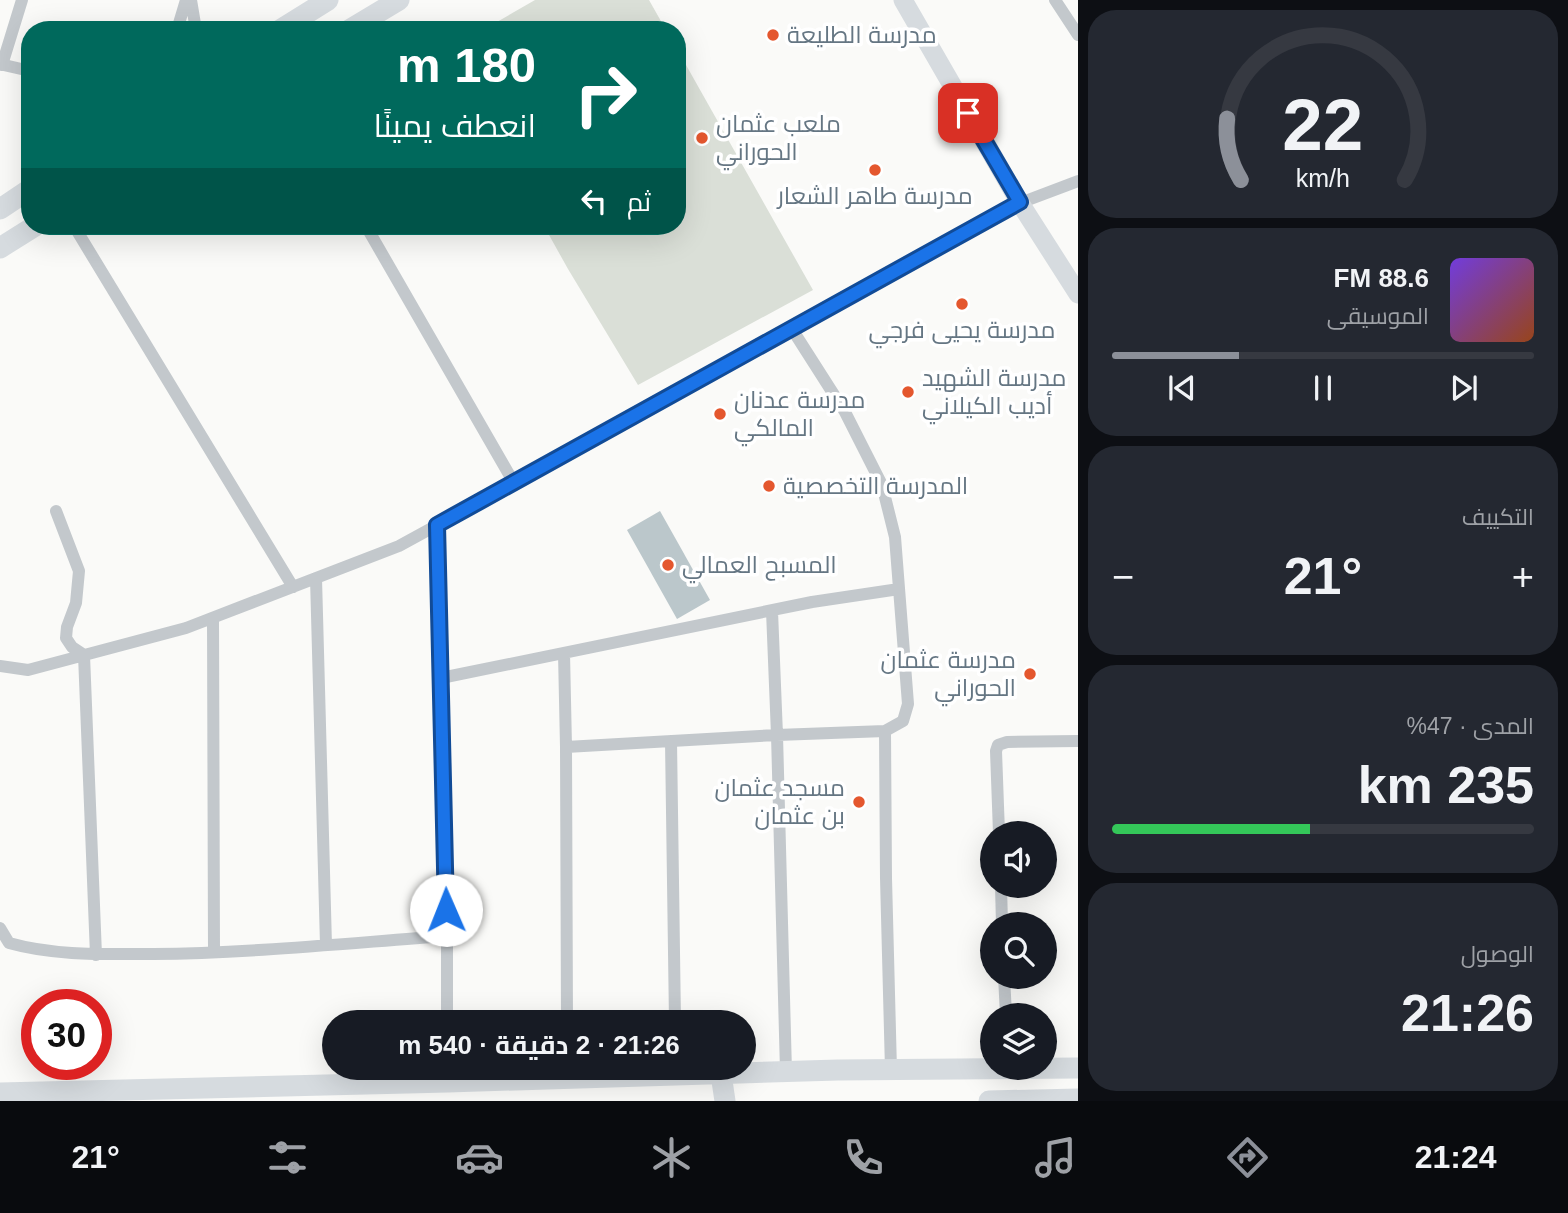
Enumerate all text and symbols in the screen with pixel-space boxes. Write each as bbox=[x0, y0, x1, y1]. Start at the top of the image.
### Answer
place label: مدرسة الطليعة bbox=[787, 21, 937, 48]
marker: مدرسة الطليعة bbox=[765, 27, 781, 43]
text: 180 m bbox=[397, 38, 536, 92]
icon: right bbox=[560, 49, 651, 140]
pin bbox=[938, 83, 998, 143]
text: 22 bbox=[1283, 84, 1363, 165]
icon: arrive bbox=[949, 94, 987, 132]
text: انعطف يمينًا bbox=[373, 108, 536, 144]
place label: ملعب عثمان الحوراني bbox=[716, 110, 841, 171]
marker: ملعب عثمان الحوراني bbox=[694, 130, 710, 146]
marker: مدرسة طاهر الشعار bbox=[867, 162, 883, 178]
text: km/h bbox=[1296, 164, 1350, 192]
icon: left bbox=[575, 182, 613, 220]
place label: مدرسة طاهر الشعار bbox=[775, 182, 973, 209]
text: ثم bbox=[627, 187, 651, 217]
text: 88.6 FM bbox=[1334, 263, 1429, 293]
marker: مدرسة يحيى فرجي bbox=[954, 296, 970, 312]
text: الموسيقى bbox=[1327, 303, 1429, 329]
place label: مدرسة يحيى فرجي bbox=[868, 316, 1056, 349]
place label: مدرسة الشهيد أديب الكيلاني bbox=[922, 364, 1066, 425]
icon: previous bbox=[1163, 369, 1201, 407]
icon: pause bbox=[1304, 369, 1342, 407]
icon: next bbox=[1445, 369, 1483, 407]
marker: مدرسة الشهيد أديب الكيلاني bbox=[900, 384, 916, 400]
place label: مدرسة عدنان المالكي bbox=[734, 386, 865, 447]
marker: مدرسة عدنان المالكي bbox=[712, 406, 728, 422]
place label: المدرسة التخصصية bbox=[783, 472, 968, 499]
marker: المدرسة التخصصية bbox=[761, 478, 777, 494]
text: التكييف bbox=[1462, 504, 1534, 530]
text: 21° bbox=[1284, 547, 1362, 605]
place label: المسبح العمالي bbox=[682, 551, 837, 584]
text: − bbox=[1112, 556, 1134, 598]
text: + bbox=[1512, 556, 1534, 598]
marker: المسبح العمالي bbox=[660, 557, 676, 573]
place label: مدرسة عثمان الحوراني bbox=[881, 646, 1016, 707]
marker: مدرسة عثمان الحوراني bbox=[1022, 666, 1038, 682]
text: المدى · 47% bbox=[1407, 713, 1534, 739]
text: 235 km bbox=[1358, 756, 1534, 814]
place label: مسجد عثمان بن عثمان bbox=[714, 774, 845, 830]
marker: مسجد عثمان بن عثمان bbox=[851, 794, 867, 810]
map controls bbox=[980, 821, 1057, 1080]
button: sound bbox=[980, 821, 1057, 898]
position arrow bbox=[409, 873, 483, 947]
button: search bbox=[980, 912, 1057, 989]
text: الوصول bbox=[1461, 941, 1534, 967]
text: 21:26 bbox=[1401, 984, 1534, 1042]
speed limit sign: 30 bbox=[21, 989, 112, 1080]
button: layers bbox=[980, 1003, 1057, 1080]
text: 21:26 · 2 دقيقة · 540 m bbox=[398, 1030, 680, 1060]
icon: filters bbox=[263, 1133, 312, 1182]
icon: car bbox=[455, 1133, 504, 1182]
icon: climate bbox=[647, 1133, 696, 1182]
icon: phone bbox=[839, 1133, 888, 1182]
icon: music bbox=[1031, 1133, 1080, 1182]
icon: directions bbox=[1223, 1133, 1272, 1182]
text: 21° bbox=[72, 1139, 120, 1175]
text: 21:24 bbox=[1415, 1139, 1497, 1175]

